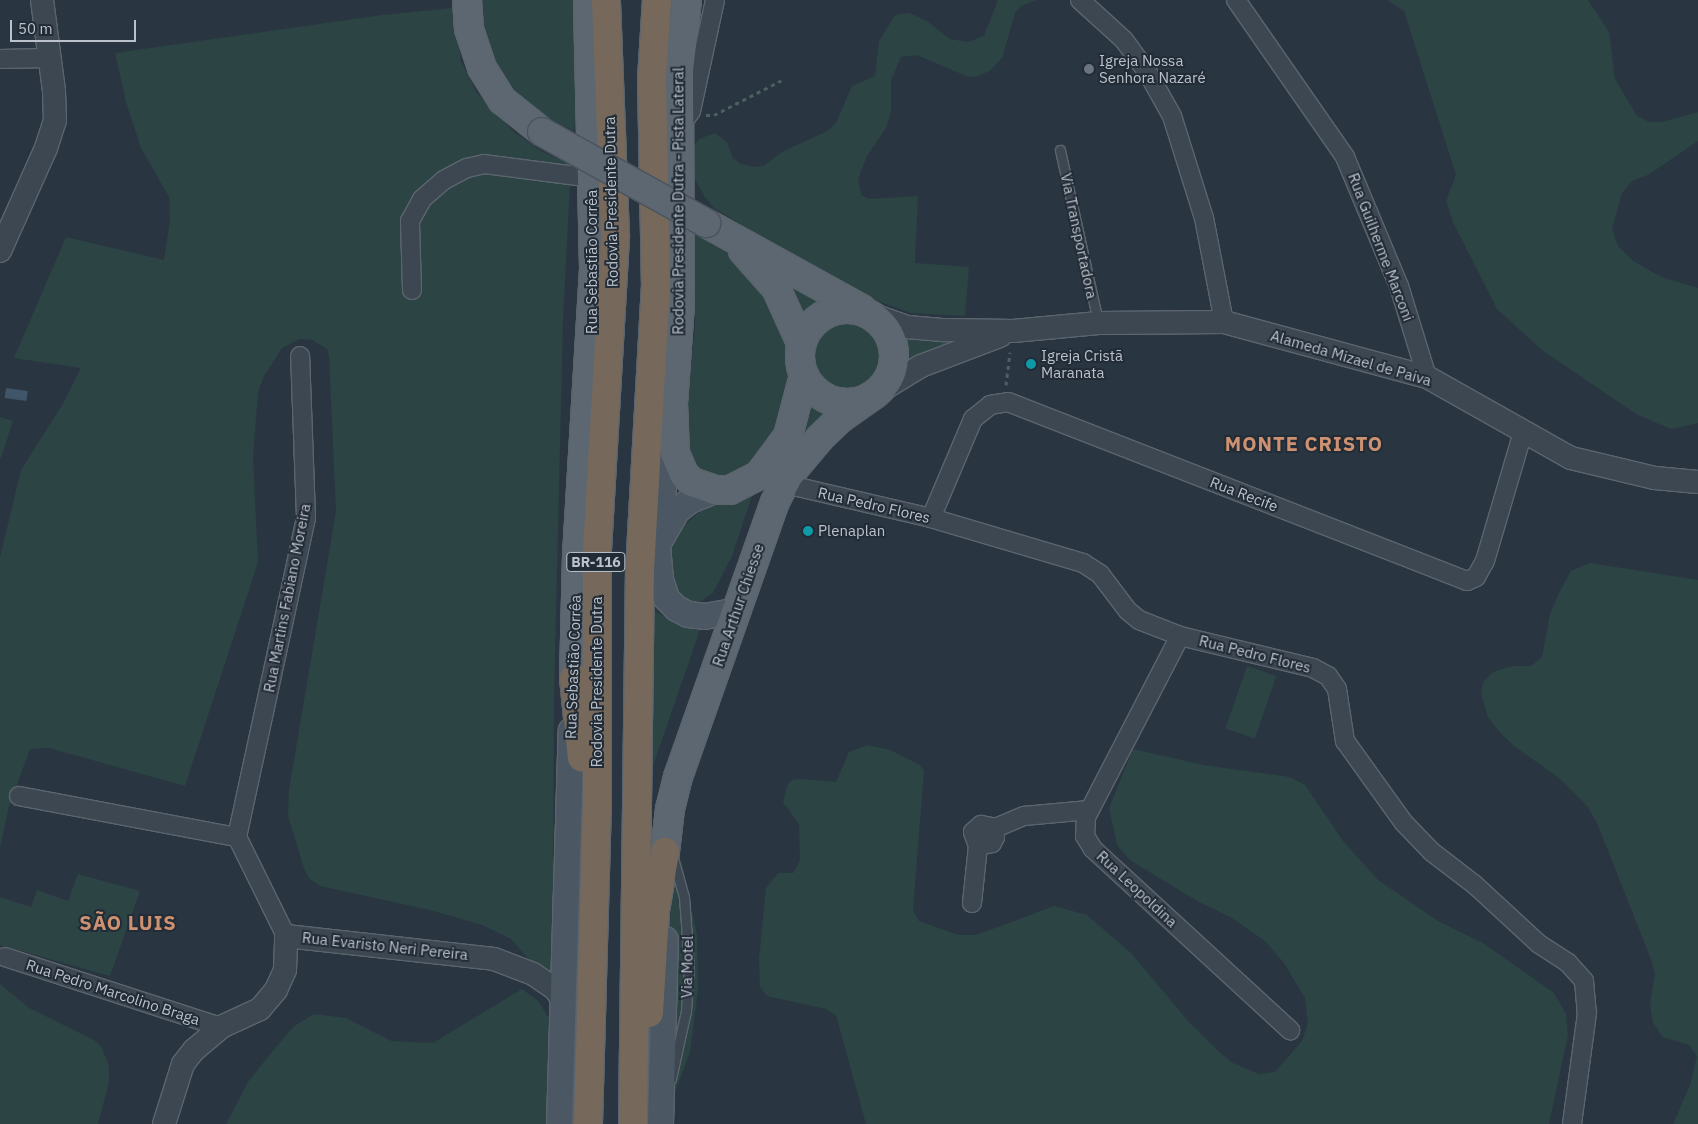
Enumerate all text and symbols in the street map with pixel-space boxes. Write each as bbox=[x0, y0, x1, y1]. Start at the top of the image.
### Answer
scale bar bbox=[12, 10, 139, 42]
text: 50 m bbox=[18, 19, 53, 38]
place label: Igreja Nossa Senhora Nazaré bbox=[1099, 51, 1206, 86]
marker: Igreja Nossa Senhora Nazaré bbox=[1083, 63, 1095, 75]
street label: Rodovia Presidente Dutra - Pista Lateral bbox=[669, 67, 687, 335]
street label: Rodovia Presidente Dutra bbox=[601, 116, 621, 288]
street label: Rua Guilherme Marconi bbox=[1344, 170, 1418, 324]
street label: Via Transportadora bbox=[1057, 171, 1101, 301]
street label: Rua Sebastião Corrêa bbox=[583, 190, 601, 334]
street label: Alameda Mizael de Paiva bbox=[1269, 326, 1433, 390]
place label: Igreja Cristã Maranata bbox=[1041, 346, 1123, 381]
marker: Igreja Cristã Maranata bbox=[1025, 358, 1037, 370]
district label: MONTE CRISTO bbox=[1223, 431, 1385, 455]
street label: Rua Recife bbox=[1207, 473, 1281, 515]
street label: Rua Pedro Flores bbox=[816, 483, 932, 527]
street label: Rua Martins Fabiano Moreira bbox=[260, 502, 314, 694]
place label: Plenaplan bbox=[818, 522, 885, 540]
marker: Plenaplan bbox=[802, 525, 814, 537]
street label: Rua Arthur Chiesse bbox=[709, 541, 767, 669]
road number: BR-116 bbox=[566, 550, 626, 574]
street label: Rua Sebastião Corrêa bbox=[561, 595, 585, 739]
street label: Rodovia Presidente Dutra bbox=[588, 597, 606, 767]
street label: Rua Pedro Flores bbox=[1197, 631, 1313, 677]
street label: Rua Leopoldina bbox=[1093, 847, 1181, 931]
district label: SÃO LUIS bbox=[78, 910, 178, 934]
street label: Rua Evaristo Neri Pereira bbox=[301, 928, 469, 964]
street label: Via Motel bbox=[677, 936, 697, 998]
street label: Rua Pedro Marcolino Braga bbox=[24, 955, 202, 1029]

